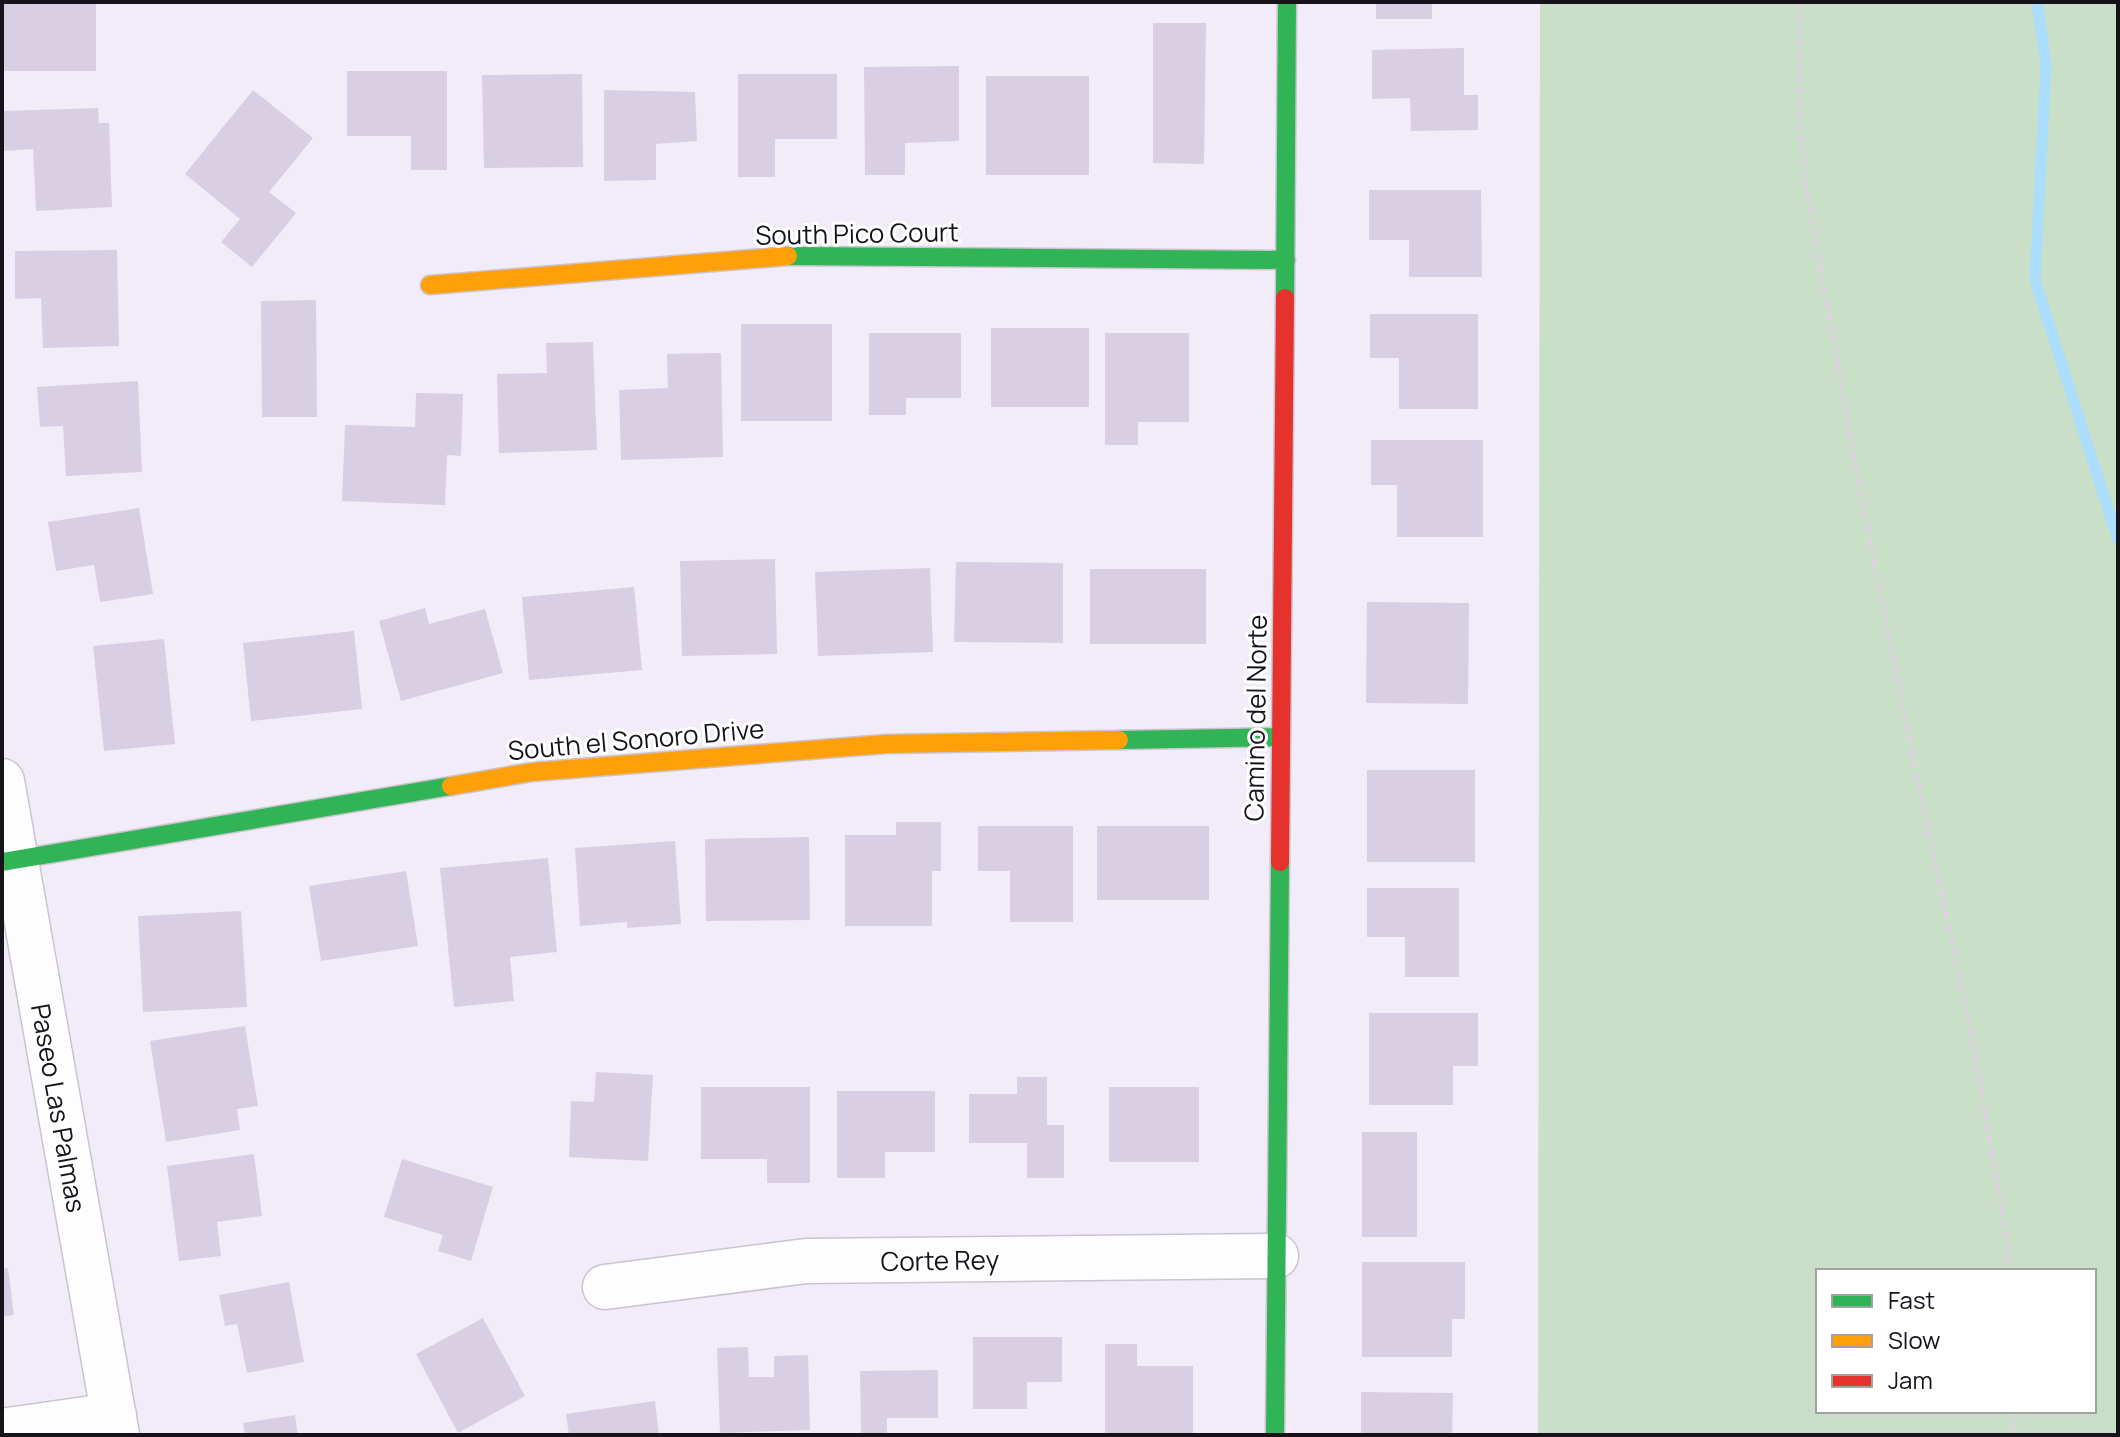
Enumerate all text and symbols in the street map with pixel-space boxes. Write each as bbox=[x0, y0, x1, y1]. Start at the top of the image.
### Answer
street label: South Pico Court bbox=[755, 213, 959, 253]
street label: Camino del Norte bbox=[1235, 614, 1275, 822]
street label: South el Sonoro Drive bbox=[506, 710, 766, 768]
street label: Paseo Las Palmas bbox=[23, 1001, 95, 1215]
street label: Corte Rey bbox=[880, 1241, 1000, 1279]
legend bbox=[1816, 1269, 2096, 1413]
text: Fast bbox=[1888, 1283, 1935, 1316]
text: Slow bbox=[1888, 1323, 1941, 1356]
text: Jam bbox=[1888, 1363, 1933, 1396]

